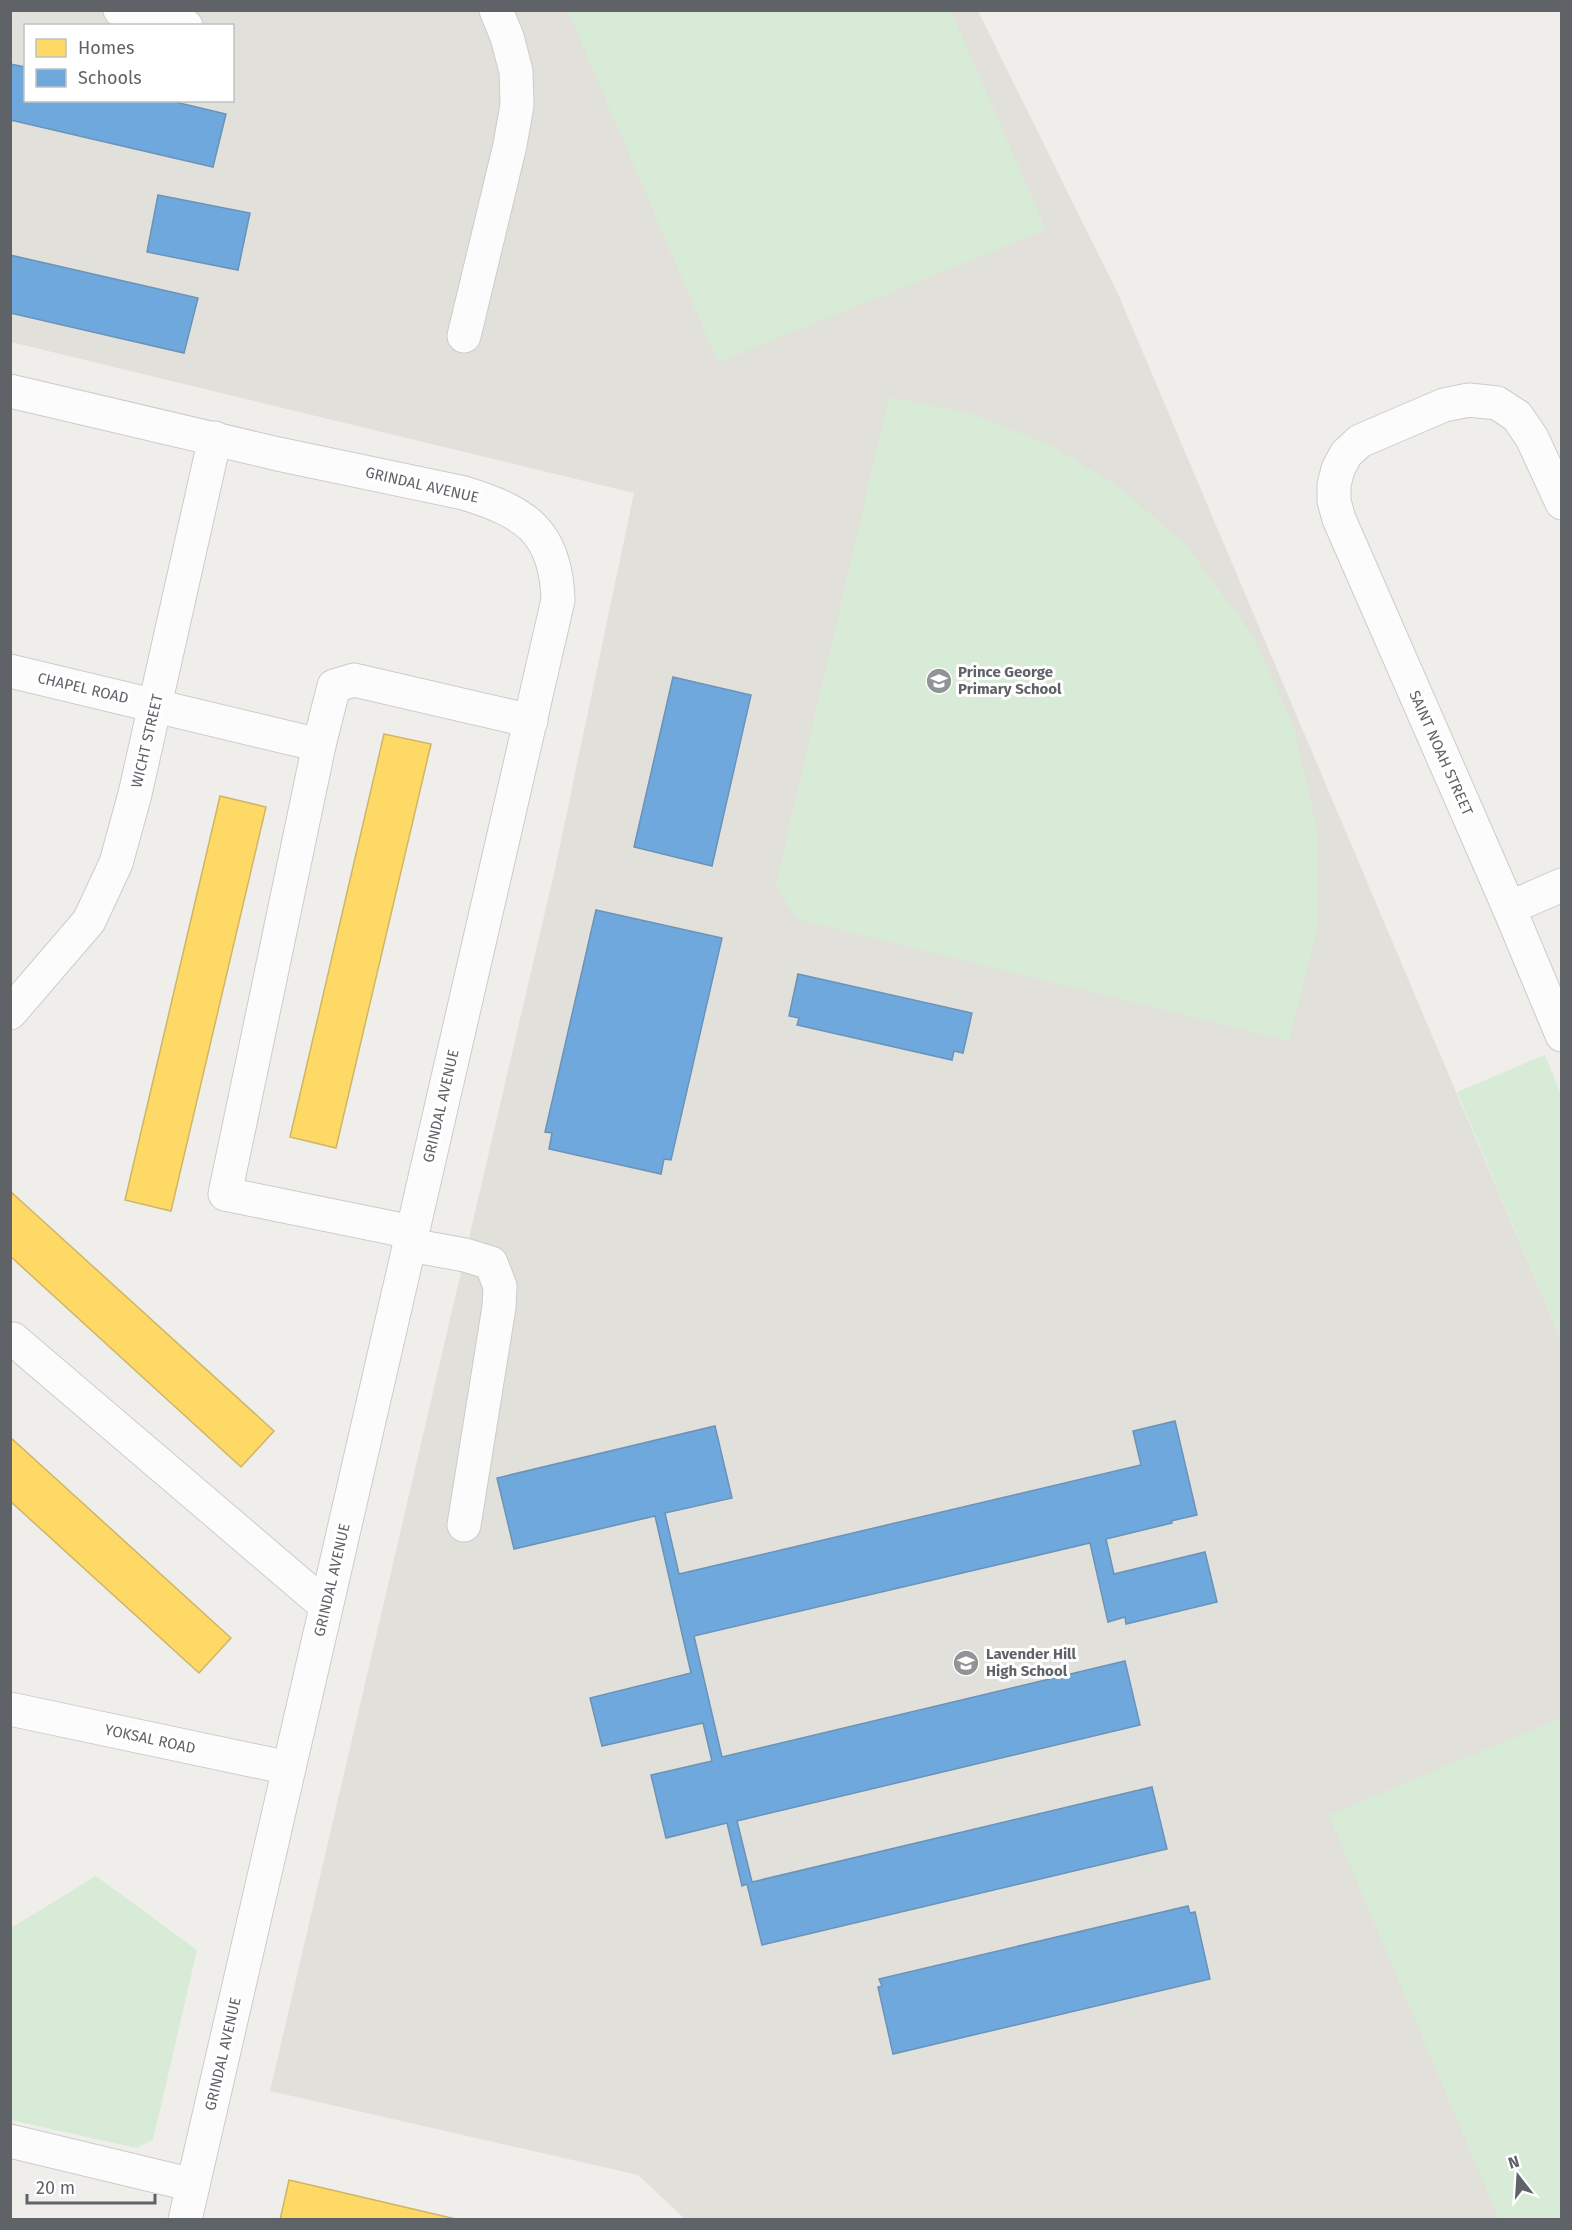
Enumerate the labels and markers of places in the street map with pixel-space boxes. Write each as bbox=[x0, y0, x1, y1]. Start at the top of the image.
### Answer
place label: Prince George Primary School bbox=[958, 663, 1062, 698]
school or university icon: Prince George Primary School bbox=[924, 666, 954, 696]
place label: Lavender Hill High School bbox=[986, 1645, 1077, 1680]
school or university icon: Lavender Hill High School bbox=[951, 1648, 981, 1678]

